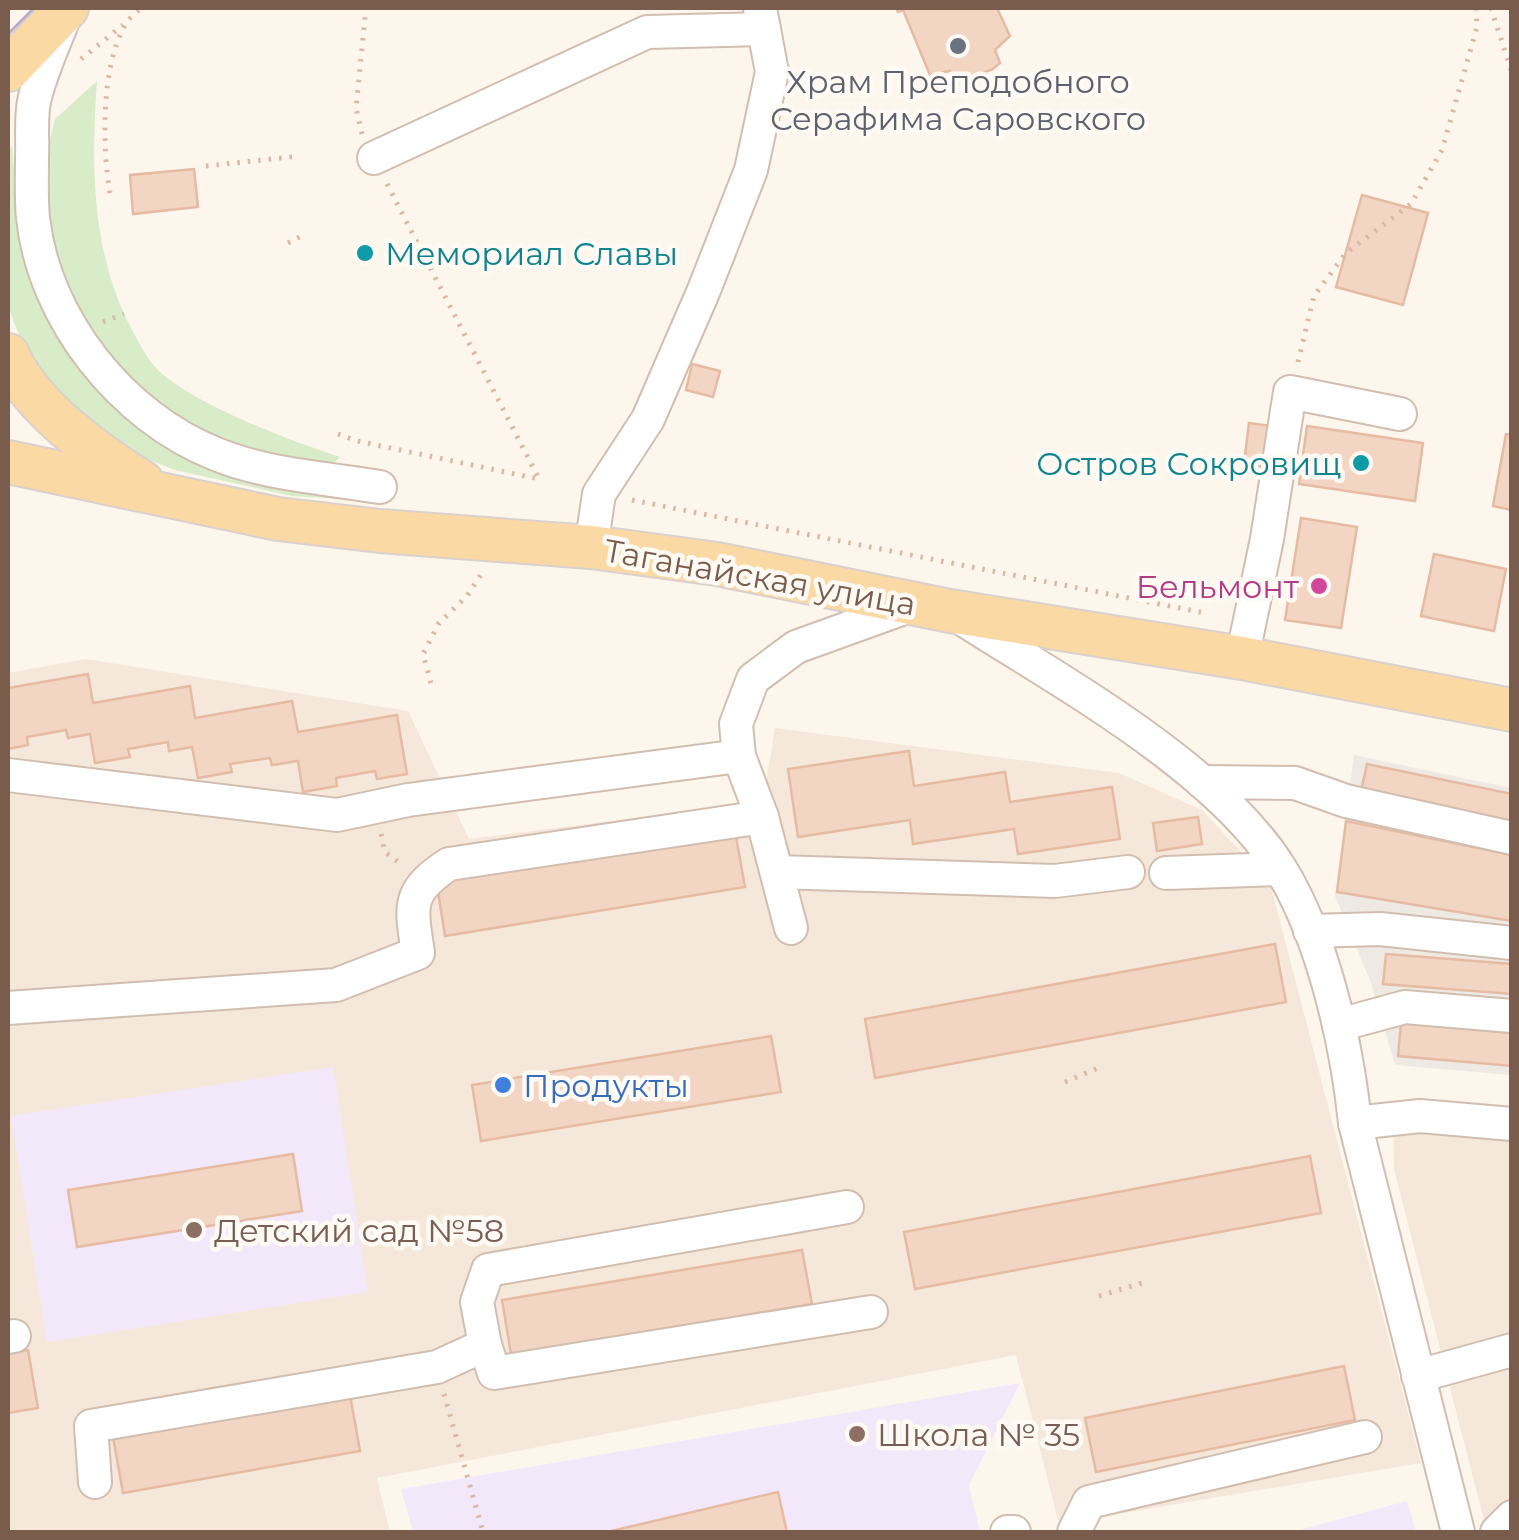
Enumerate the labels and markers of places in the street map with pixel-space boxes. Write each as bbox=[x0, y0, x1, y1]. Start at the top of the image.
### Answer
marker: Храм Преподобного Серафима Саровского bbox=[947, 35, 969, 57]
place label: Храм Преподобного Серафима Саровского bbox=[770, 62, 1146, 138]
place label: Мемориал Славы bbox=[385, 234, 678, 273]
marker: Мемориал Славы bbox=[354, 242, 376, 264]
place label: Остров Сокровищ bbox=[1036, 444, 1341, 483]
marker: Остров Сокровищ bbox=[1350, 452, 1372, 474]
place label: Бельмонт bbox=[1136, 567, 1300, 606]
marker: Бельмонт bbox=[1308, 575, 1330, 597]
place label: Продукты bbox=[523, 1066, 689, 1105]
marker: Продукты bbox=[492, 1074, 514, 1096]
place label: Детский сад №58 bbox=[214, 1211, 504, 1250]
marker: Детский сад №58 bbox=[183, 1219, 205, 1241]
place label: Школа № 35 bbox=[877, 1415, 1080, 1454]
marker: Школа № 35 bbox=[846, 1423, 868, 1445]

